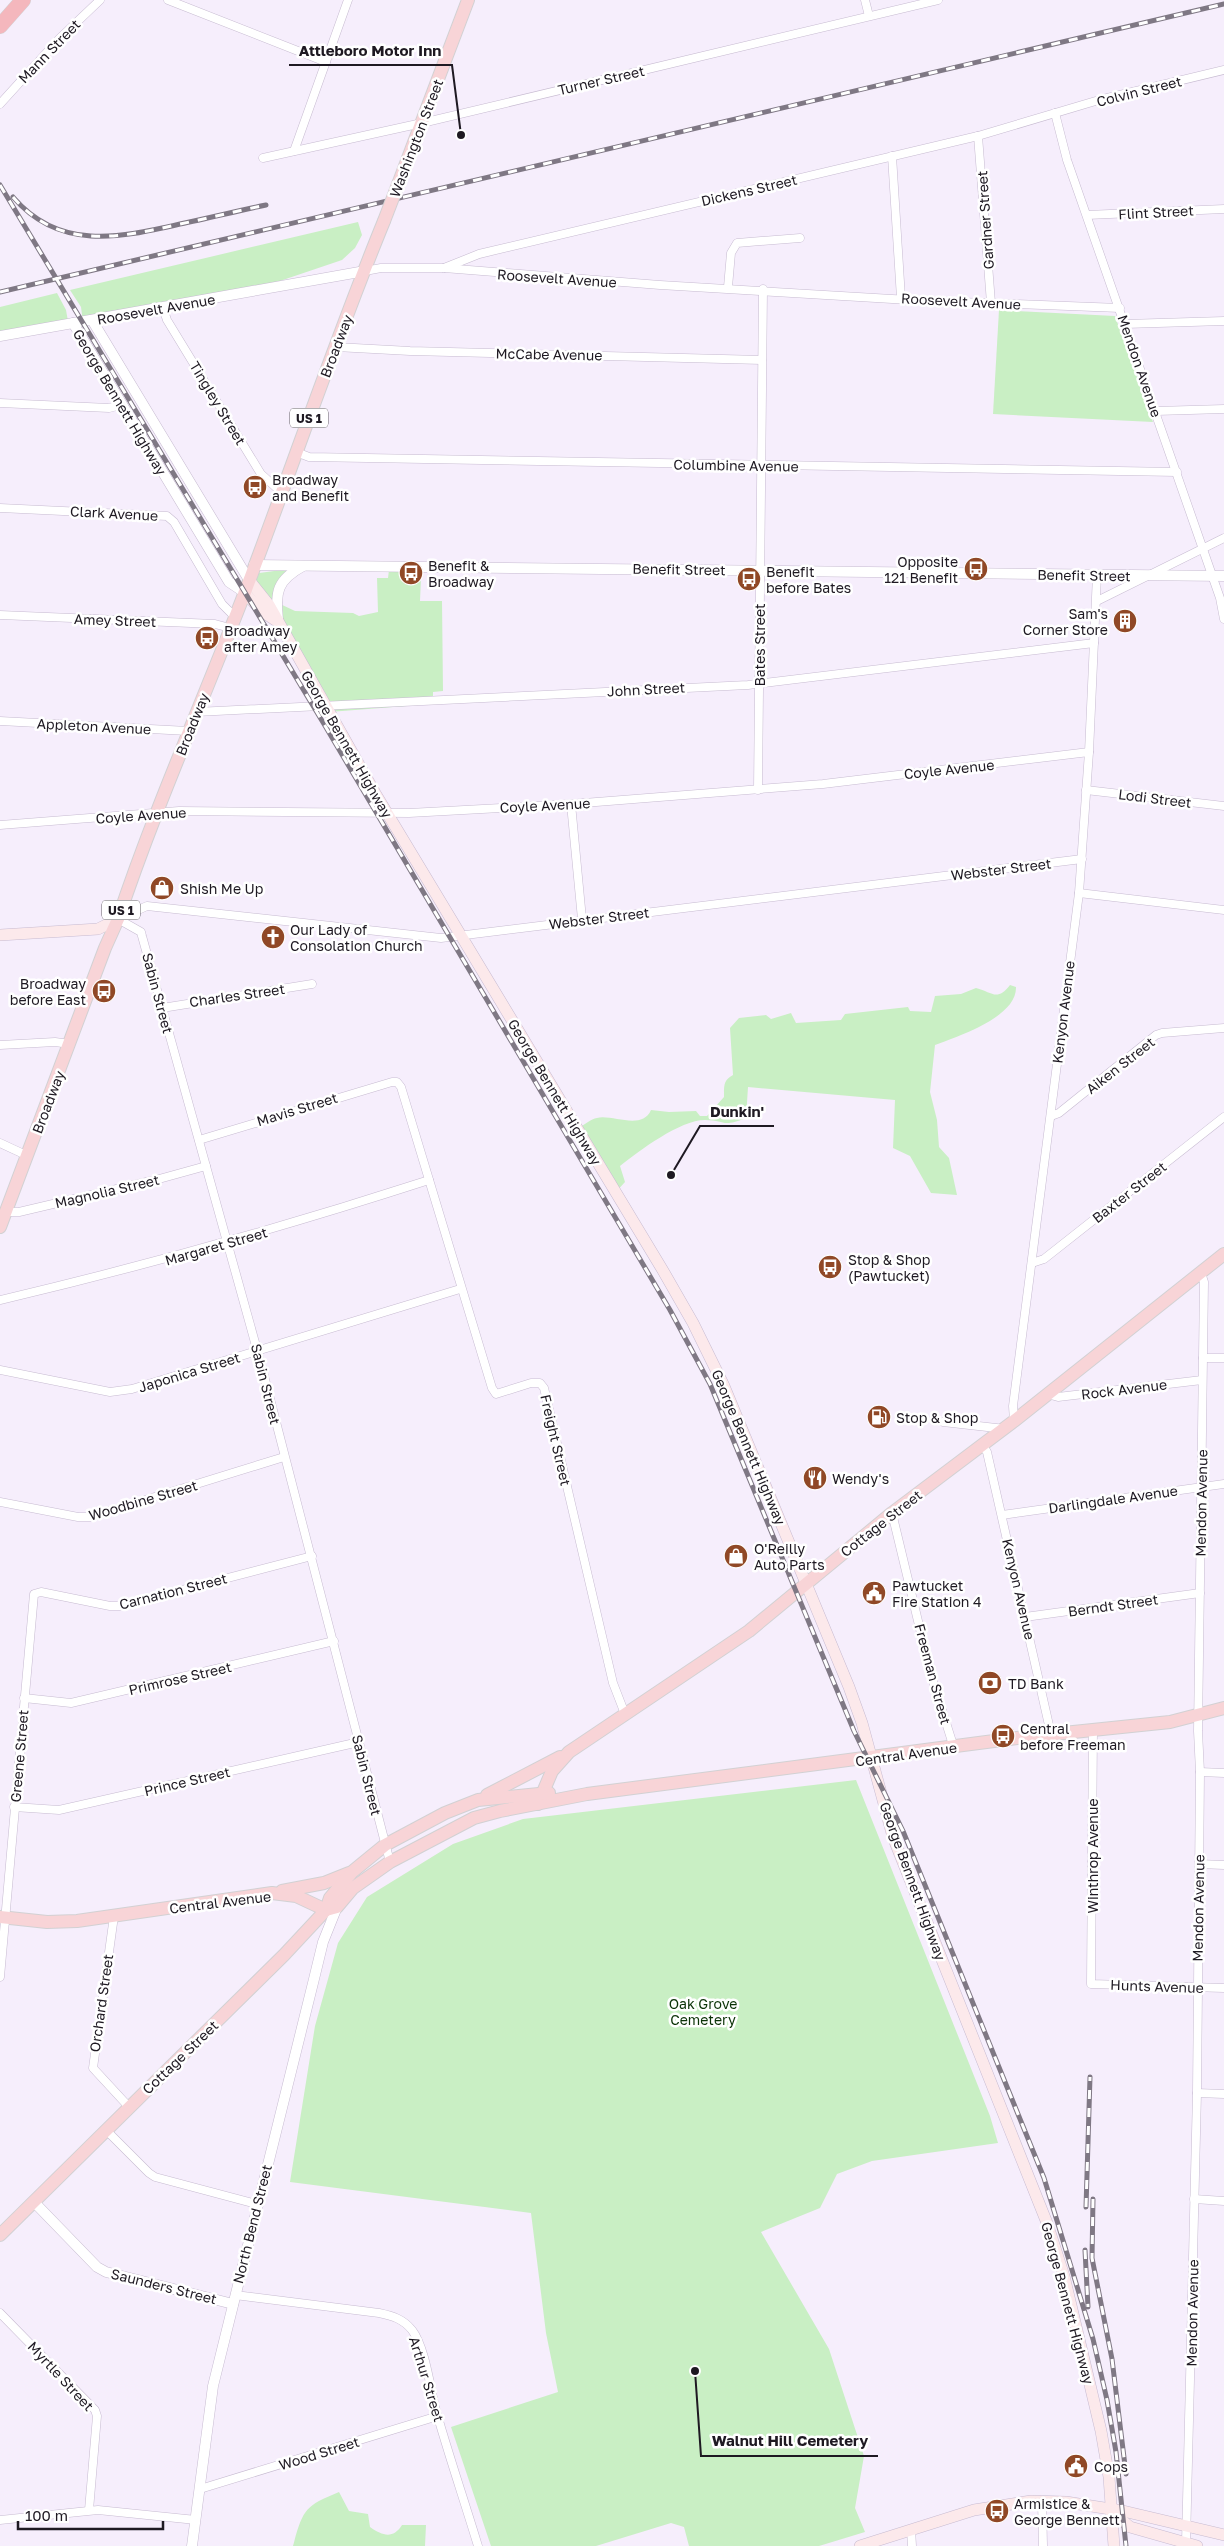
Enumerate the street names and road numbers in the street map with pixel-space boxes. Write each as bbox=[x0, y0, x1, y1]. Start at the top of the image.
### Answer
street label: Mann Street bbox=[14, 16, 84, 86]
street label: Turner Street bbox=[556, 62, 646, 98]
street label: Colvin Street bbox=[1095, 72, 1183, 110]
street label: Washington Street bbox=[386, 76, 446, 200]
street label: Gardner Street bbox=[973, 170, 997, 270]
street label: Dickens Street bbox=[699, 171, 799, 209]
street label: Flint Street bbox=[1118, 202, 1194, 222]
street label: Roosevelt Avenue bbox=[497, 265, 617, 291]
street label: Roosevelt Avenue bbox=[901, 289, 1021, 313]
street label: Roosevelt Avenue bbox=[96, 290, 216, 328]
street label: Broadway bbox=[316, 312, 356, 380]
street label: Mendon Avenue bbox=[1114, 312, 1166, 420]
street label: George Bennett Highway bbox=[70, 326, 170, 478]
street label: McCabe Avenue bbox=[495, 345, 603, 363]
street label: Tingley Street bbox=[186, 358, 250, 448]
road number: US 1 bbox=[290, 408, 328, 428]
street label: Columbine Avenue bbox=[673, 455, 799, 475]
street label: Clark Avenue bbox=[70, 502, 158, 524]
street label: Benefit Street bbox=[632, 560, 726, 578]
street label: Benefit Street bbox=[1037, 566, 1131, 584]
street label: Bates Street bbox=[751, 603, 768, 687]
street label: Amey Street bbox=[74, 610, 156, 630]
street label: George Bennett Highway bbox=[298, 667, 396, 821]
street label: John Street bbox=[606, 678, 686, 700]
street label: Broadway bbox=[172, 690, 212, 758]
street label: Appleton Avenue bbox=[36, 715, 152, 737]
street label: Coyle Avenue bbox=[903, 756, 995, 782]
street label: Lodi Street bbox=[1117, 785, 1193, 811]
street label: Coyle Avenue bbox=[499, 794, 591, 816]
street label: Coyle Avenue bbox=[95, 803, 187, 827]
street label: Webster Street bbox=[950, 854, 1052, 884]
road number: US 1 bbox=[102, 900, 140, 920]
street label: Webster Street bbox=[548, 903, 650, 933]
street label: Sabin Street bbox=[139, 951, 177, 1035]
street label: Kenyon Avenue bbox=[1048, 960, 1078, 1064]
street label: Charles Street bbox=[188, 980, 286, 1010]
street label: George Bennett Highway bbox=[505, 1016, 605, 1168]
street label: Aiken Street bbox=[1082, 1033, 1158, 1097]
street label: Broadway bbox=[28, 1068, 68, 1136]
street label: Mavis Street bbox=[255, 1089, 339, 1129]
street label: Baxter Street bbox=[1089, 1158, 1169, 1226]
street label: Magnolia Street bbox=[53, 1171, 161, 1211]
street label: Margaret Street bbox=[163, 1223, 269, 1269]
street label: Sabin Street bbox=[248, 1342, 284, 1426]
street label: Japonica Street bbox=[136, 1348, 242, 1396]
street label: George Bennett Highway bbox=[708, 1367, 790, 1527]
street label: Rock Avenue bbox=[1080, 1375, 1168, 1403]
street label: Freight Street bbox=[537, 1393, 575, 1487]
street label: Mendon Avenue bbox=[1192, 1449, 1210, 1557]
street label: Woodbine Street bbox=[87, 1476, 199, 1524]
street label: Darlingdale Avenue bbox=[1047, 1481, 1179, 1517]
street label: Cottage Street bbox=[837, 1486, 925, 1560]
street label: Kenyon Avenue bbox=[999, 1537, 1039, 1641]
street label: Carnation Street bbox=[117, 1569, 229, 1613]
street label: Berndt Street bbox=[1067, 1590, 1159, 1620]
street label: Freeman Street bbox=[911, 1622, 955, 1726]
street label: Primrose Street bbox=[127, 1658, 233, 1698]
street label: Greene Street bbox=[6, 1709, 32, 1803]
street label: Sabin Street bbox=[349, 1733, 385, 1817]
street label: Central Avenue bbox=[854, 1738, 958, 1770]
street label: Prince Street bbox=[142, 1763, 232, 1799]
street label: Winthrop Avenue bbox=[1084, 1798, 1101, 1914]
street label: George Bennett Highway bbox=[876, 1799, 950, 1963]
street label: Mendon Avenue bbox=[1189, 1854, 1207, 1962]
street label: Central Avenue bbox=[168, 1887, 272, 1917]
street label: Orchard Street bbox=[86, 1953, 116, 2053]
street label: Hunts Avenue bbox=[1110, 1976, 1204, 1996]
street label: Cottage Street bbox=[139, 2017, 221, 2097]
street label: North Bend Street bbox=[229, 2163, 275, 2285]
street label: George Bennett Highway bbox=[1038, 2220, 1098, 2386]
street label: Mendon Avenue bbox=[1183, 2259, 1201, 2367]
street label: Saunders Street bbox=[109, 2265, 219, 2307]
street label: Arthur Street bbox=[406, 2334, 448, 2424]
street label: Myrtle Street bbox=[25, 2338, 97, 2414]
street label: Wood Street bbox=[277, 2433, 361, 2473]

